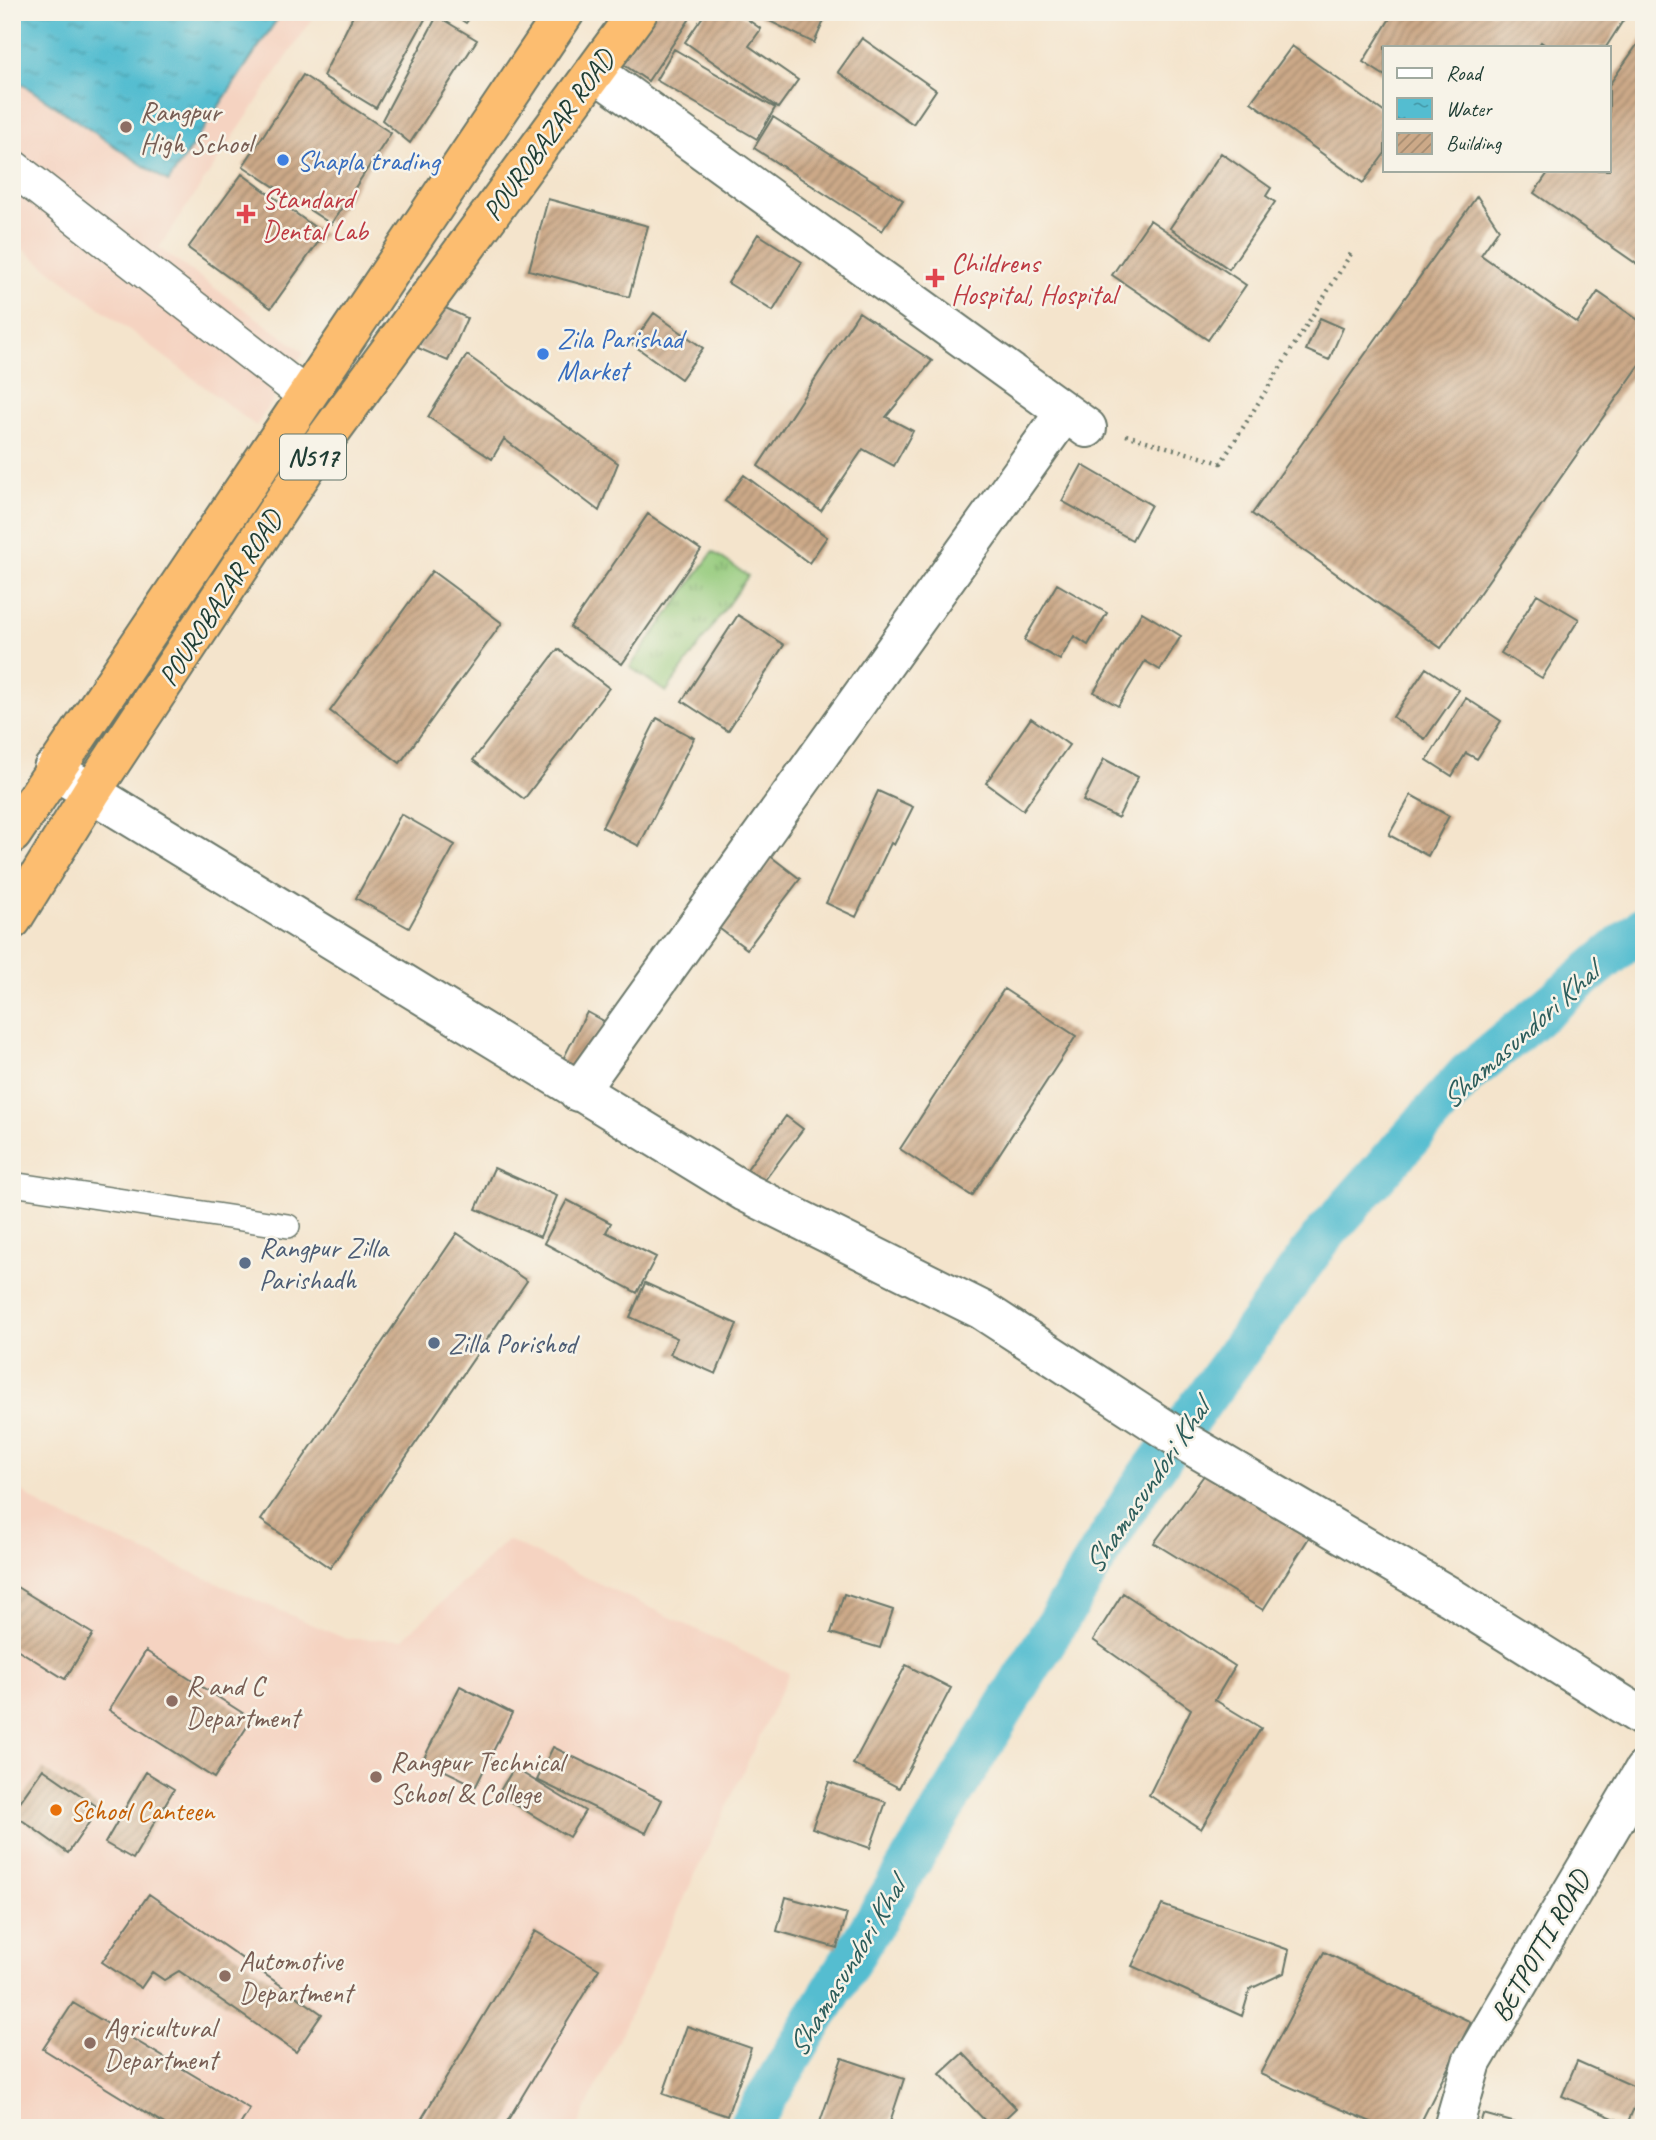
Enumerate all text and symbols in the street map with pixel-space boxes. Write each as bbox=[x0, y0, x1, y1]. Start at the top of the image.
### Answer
street label: POUROBAZAR ROAD bbox=[474, 41, 623, 227]
legend bbox=[1383, 46, 1610, 172]
text: Road bbox=[1446, 60, 1485, 86]
place label: Rangpur High School bbox=[140, 94, 258, 161]
text: Water bbox=[1446, 96, 1493, 122]
marker: Rangpur High School bbox=[118, 119, 134, 135]
text: Building bbox=[1446, 130, 1503, 156]
place label: Shapla trading bbox=[297, 143, 441, 178]
marker: Shapla trading bbox=[275, 152, 291, 168]
place label: Standard Dental Lab bbox=[262, 181, 370, 248]
marker: Standard Dental Lab bbox=[236, 204, 256, 224]
place label: Childrens Hospital, Hospital bbox=[951, 245, 1122, 312]
marker: Childrens Hospital, Hospital bbox=[925, 268, 945, 288]
place label: Zila Parishad Market bbox=[557, 321, 687, 388]
marker: Zila Parishad Market bbox=[535, 346, 551, 362]
road number: N517 bbox=[280, 435, 346, 480]
street label: POUROBAZAR ROAD bbox=[150, 501, 291, 692]
water label: Shamasundori Khal bbox=[1432, 948, 1613, 1117]
place label: Rangpur Zilla Parishadh bbox=[259, 1230, 390, 1297]
marker: Rangpur Zilla Parishadh bbox=[237, 1255, 253, 1271]
place label: Zilla Porishod bbox=[448, 1326, 580, 1361]
marker: Zilla Porishod bbox=[426, 1335, 442, 1351]
water label: Shamasundori Khal bbox=[1074, 1385, 1223, 1581]
place label: R and C Department bbox=[186, 1668, 303, 1735]
marker: R and C Department bbox=[164, 1693, 180, 1709]
place label: Rangpur Technical School & College bbox=[390, 1744, 569, 1811]
marker: Rangpur Technical School & College bbox=[368, 1769, 384, 1785]
place label: School Canteen bbox=[70, 1793, 216, 1828]
marker: School Canteen bbox=[48, 1802, 64, 1818]
street label: BETPOTTI ROAD bbox=[1483, 1862, 1599, 2028]
water label: Shamasundori Khal bbox=[778, 1864, 919, 2064]
place label: Automotive Department bbox=[239, 1943, 356, 2010]
marker: Automotive Department bbox=[217, 1968, 233, 1984]
place label: Agricultural Department bbox=[104, 2010, 221, 2077]
marker: Agricultural Department bbox=[82, 2035, 98, 2051]

